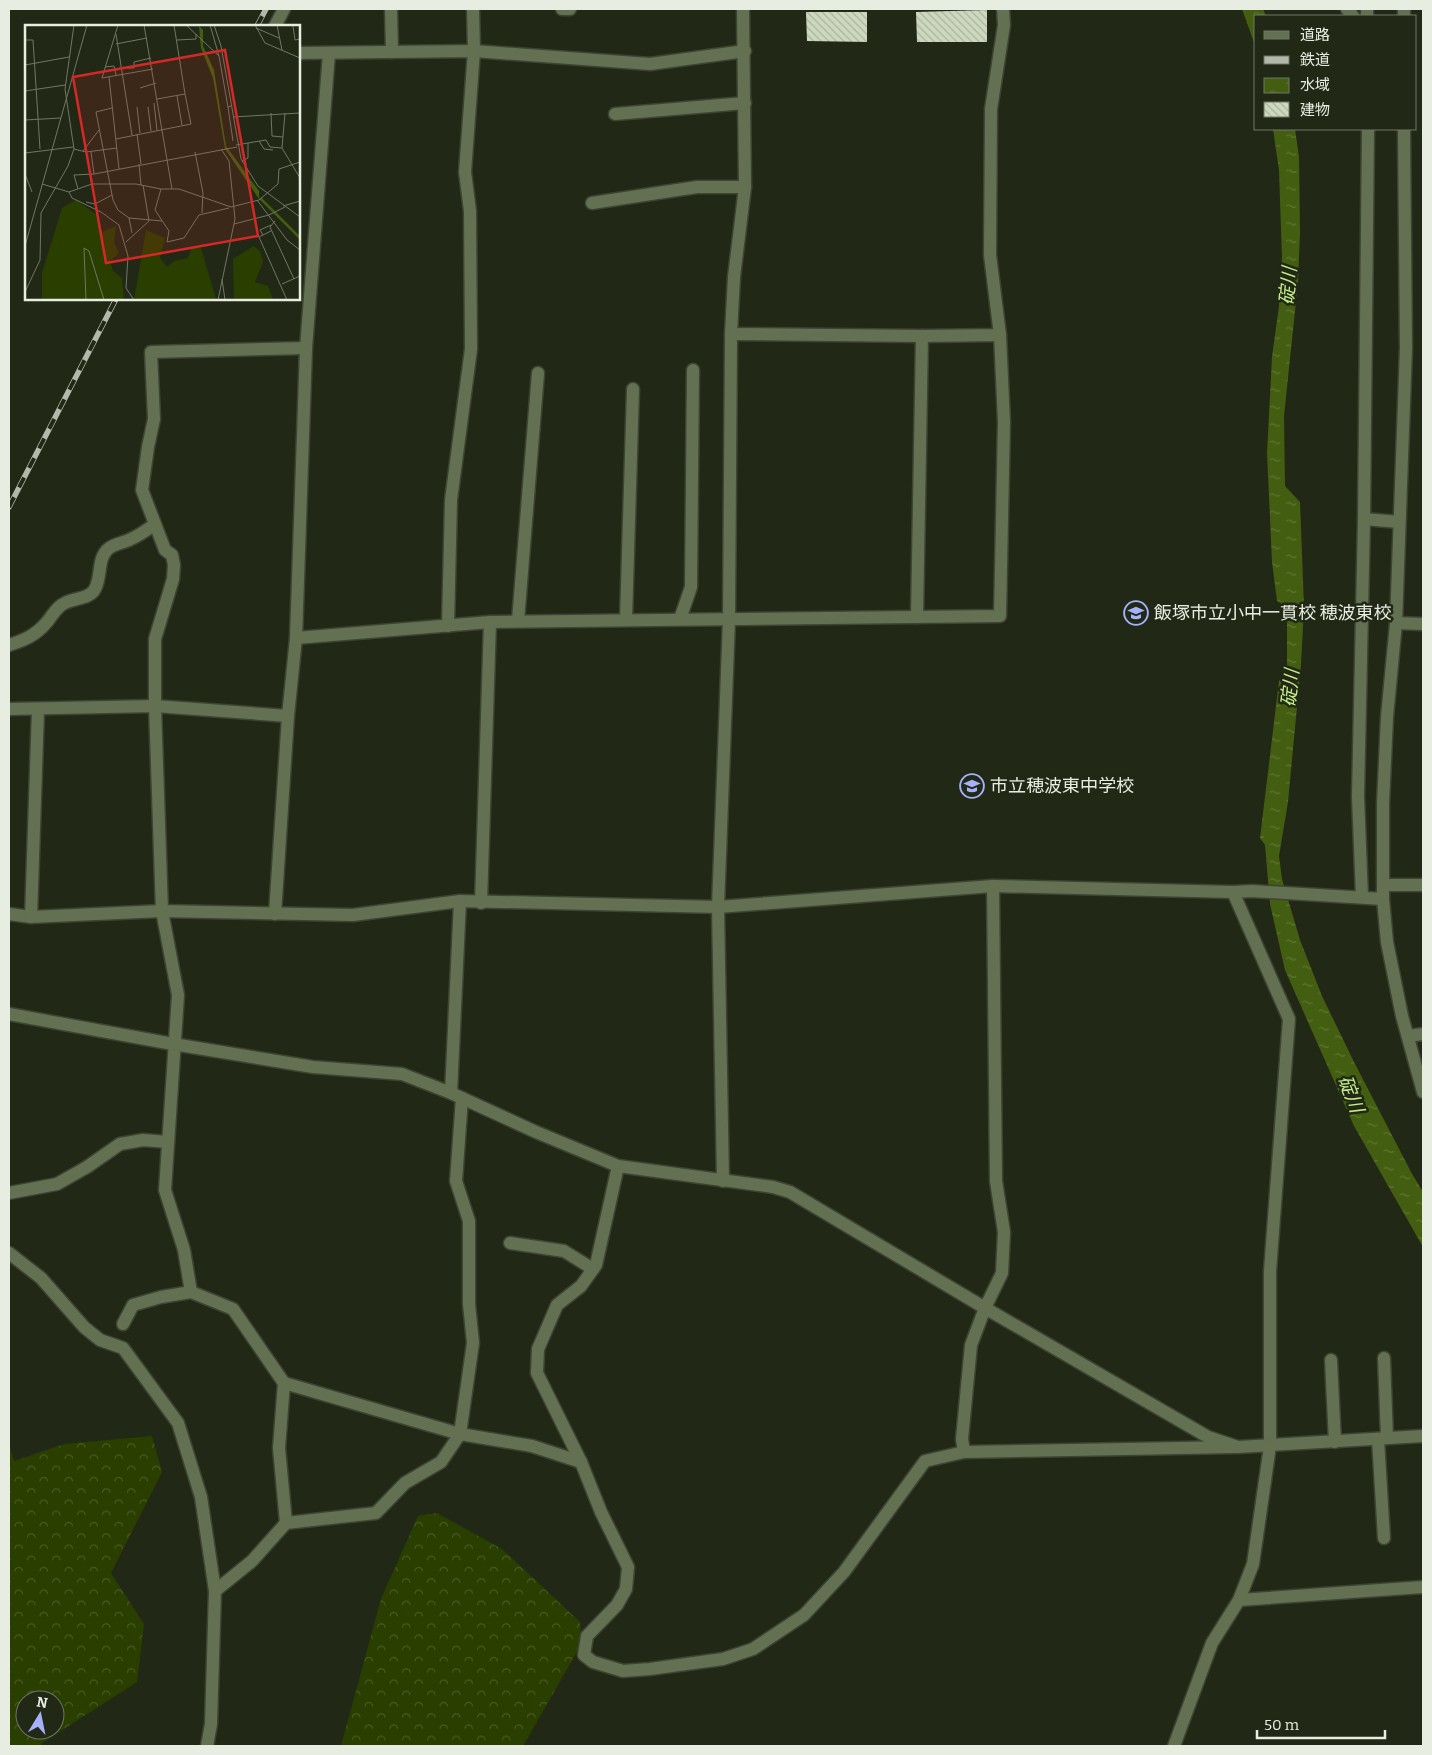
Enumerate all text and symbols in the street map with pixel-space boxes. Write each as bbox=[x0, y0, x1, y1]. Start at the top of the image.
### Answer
legend bbox=[1254, 15, 1417, 130]
inset map bbox=[25, 25, 300, 300]
text: 道路 bbox=[1300, 26, 1330, 44]
text: 鉄道 bbox=[1300, 51, 1330, 69]
text: 水域 bbox=[1300, 76, 1330, 94]
text: 建物 bbox=[1300, 101, 1330, 119]
water label: 碇川 bbox=[1275, 264, 1301, 306]
school or university icon: 飯塚市立小中一貫校 穂波東校 bbox=[1123, 600, 1149, 626]
place label: 飯塚市立小中一貫校 穂波東校 bbox=[1154, 602, 1392, 624]
water label: 碇川 bbox=[1277, 666, 1304, 708]
school or university icon: 市立穂波東中学校 bbox=[959, 773, 985, 799]
place label: 市立穂波東中学校 bbox=[990, 775, 1134, 797]
water label: 碇川 bbox=[1333, 1072, 1369, 1118]
north arrow bbox=[15, 1690, 65, 1740]
text: N bbox=[35, 1693, 49, 1712]
scale bar bbox=[1257, 1708, 1384, 1740]
text: 50 m bbox=[1264, 1716, 1300, 1734]

